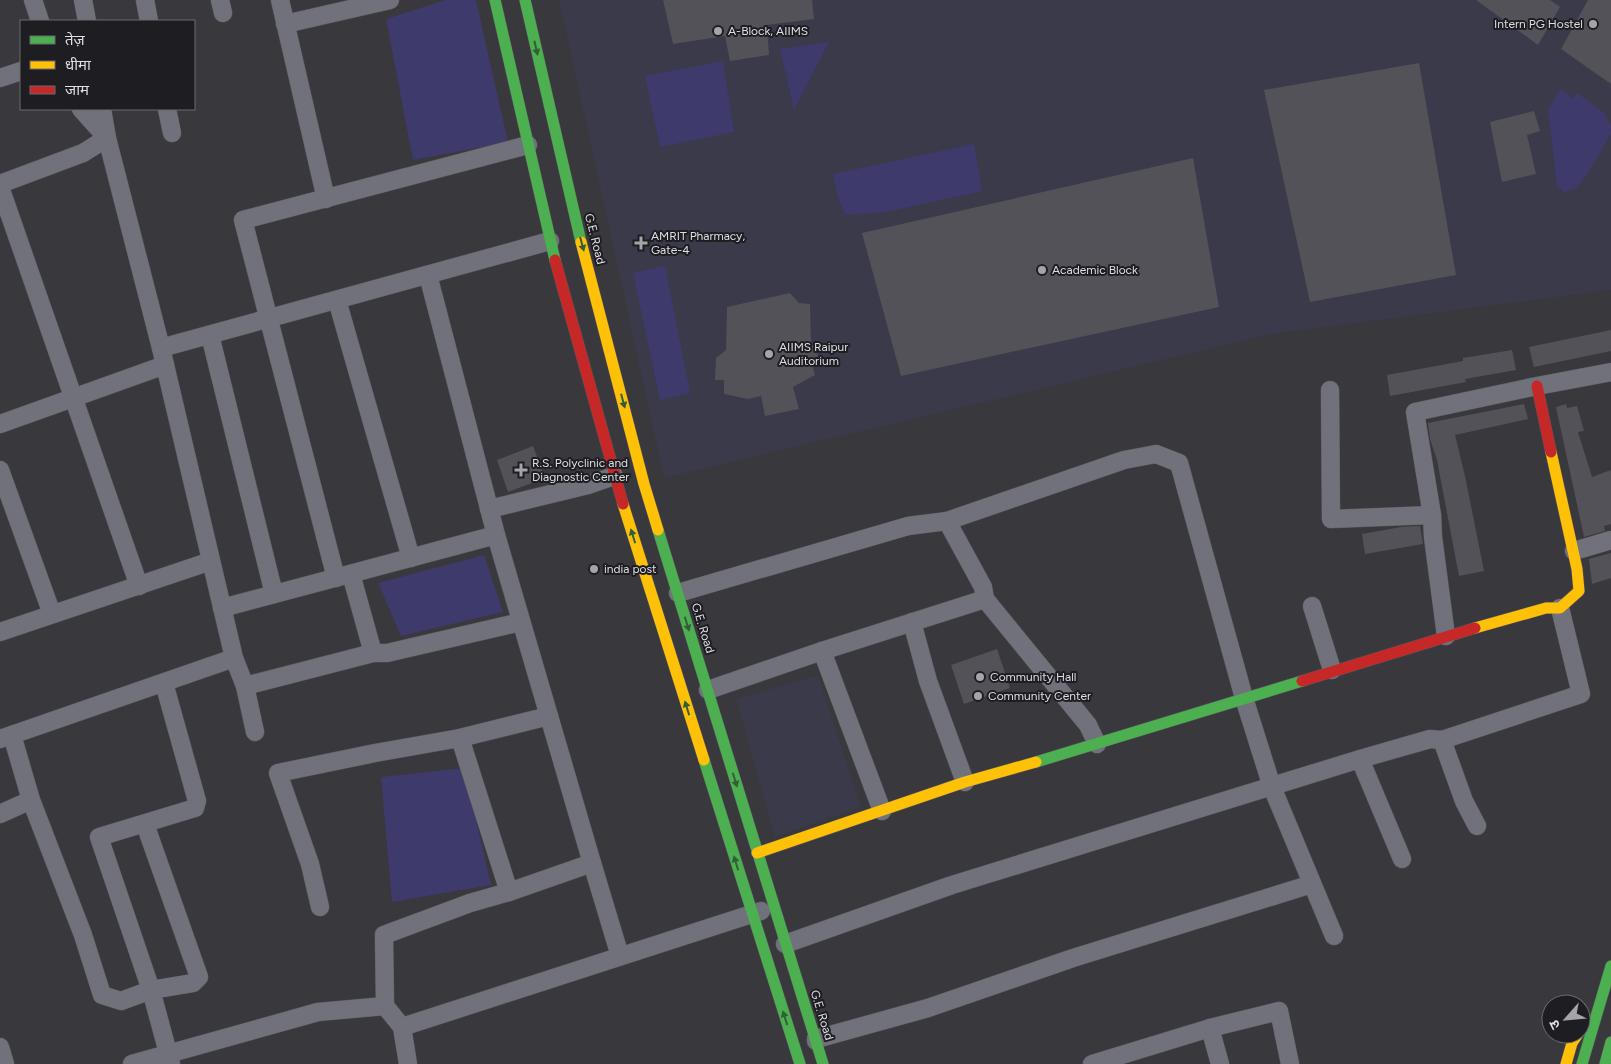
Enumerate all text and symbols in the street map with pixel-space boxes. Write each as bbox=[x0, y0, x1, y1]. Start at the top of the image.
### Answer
place label: Intern PG Hostel bbox=[1494, 17, 1583, 31]
marker: Intern PG Hostel bbox=[1587, 18, 1599, 30]
legend bbox=[20, 20, 195, 110]
place label: A-Block, AIIMS bbox=[728, 24, 808, 38]
marker: A-Block, AIIMS bbox=[712, 25, 724, 37]
text: तेज़ bbox=[65, 31, 86, 49]
one-way arrow bbox=[532, 40, 540, 55]
text: धीमा bbox=[65, 56, 92, 74]
text: जाम bbox=[65, 81, 90, 99]
street label: G.E. Road bbox=[582, 212, 608, 266]
place label: AMRIT Pharmacy, Gate-4 bbox=[651, 229, 745, 257]
one-way arrow bbox=[578, 237, 586, 252]
marker: AMRIT Pharmacy, Gate-4 bbox=[635, 237, 647, 249]
place label: Academic Block bbox=[1052, 263, 1138, 277]
marker: Academic Block bbox=[1036, 264, 1048, 276]
place label: AIIMS Raipur Auditorium bbox=[779, 340, 848, 368]
marker: AIIMS Raipur Auditorium bbox=[763, 348, 775, 360]
one-way arrow bbox=[619, 394, 627, 409]
place label: R.S. Polyclinic and Diagnostic Center bbox=[532, 456, 629, 484]
marker: R.S. Polyclinic and Diagnostic Center bbox=[514, 463, 528, 477]
one-way arrow bbox=[629, 528, 637, 543]
place label: india post bbox=[604, 562, 657, 576]
marker: india post bbox=[588, 563, 600, 575]
street label: G.E. Road bbox=[689, 601, 717, 655]
one-way arrow bbox=[684, 617, 692, 632]
place label: Community Hall bbox=[990, 670, 1076, 684]
marker: Community Hall bbox=[974, 671, 986, 683]
place label: Community Center bbox=[988, 689, 1091, 703]
marker: Community Center bbox=[972, 690, 984, 702]
one-way arrow bbox=[683, 700, 690, 715]
one-way arrow bbox=[731, 773, 739, 788]
one-way arrow bbox=[731, 855, 739, 870]
street label: G.E. Road bbox=[808, 988, 836, 1042]
north arrow bbox=[1541, 994, 1591, 1044]
one-way arrow bbox=[781, 1010, 788, 1025]
text: उ bbox=[1545, 1016, 1564, 1032]

